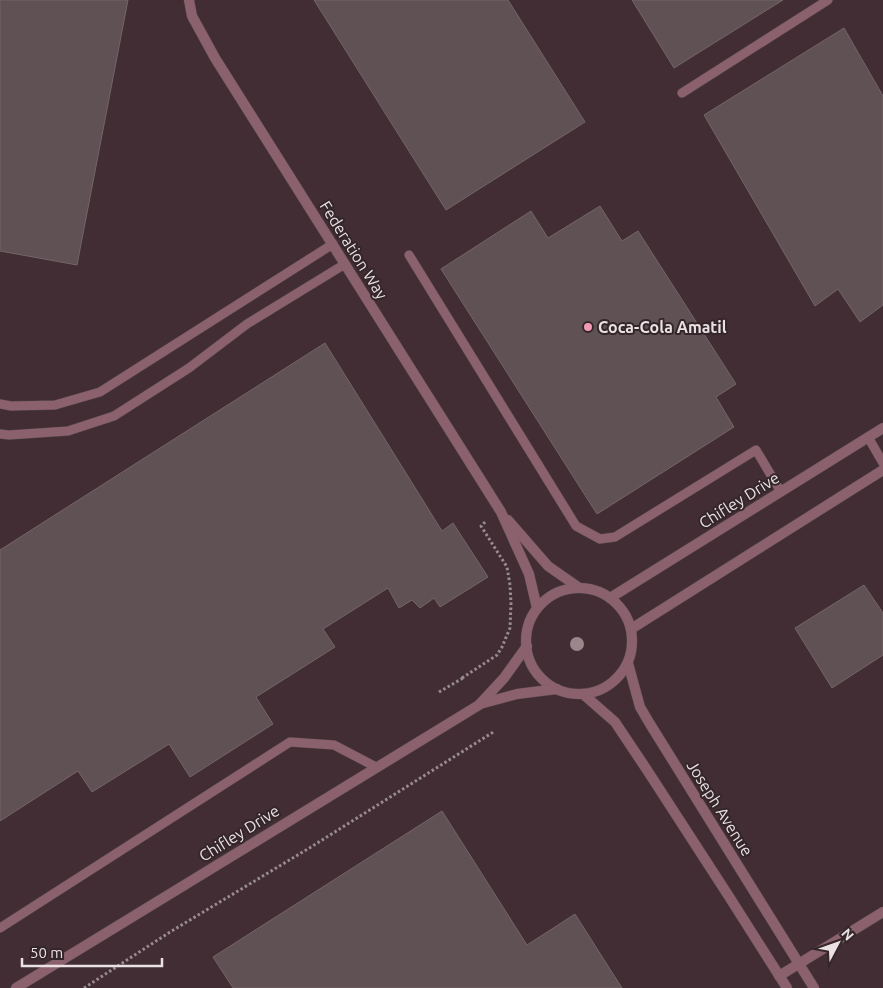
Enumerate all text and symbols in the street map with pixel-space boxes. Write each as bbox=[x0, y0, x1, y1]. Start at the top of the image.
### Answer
street label: Federation Way bbox=[317, 198, 392, 303]
place label: Coca-Cola Amatil bbox=[598, 318, 727, 336]
marker: Coca-Cola Amatil bbox=[582, 321, 594, 333]
street label: Chifley Drive bbox=[696, 468, 782, 532]
street label: Joseph Avenue bbox=[683, 757, 757, 859]
street label: Chifley Drive bbox=[196, 801, 282, 865]
north arrow bbox=[813, 918, 863, 968]
text: N bbox=[838, 925, 857, 944]
scale bar bbox=[22, 936, 162, 968]
text: 50 m bbox=[30, 944, 63, 961]

